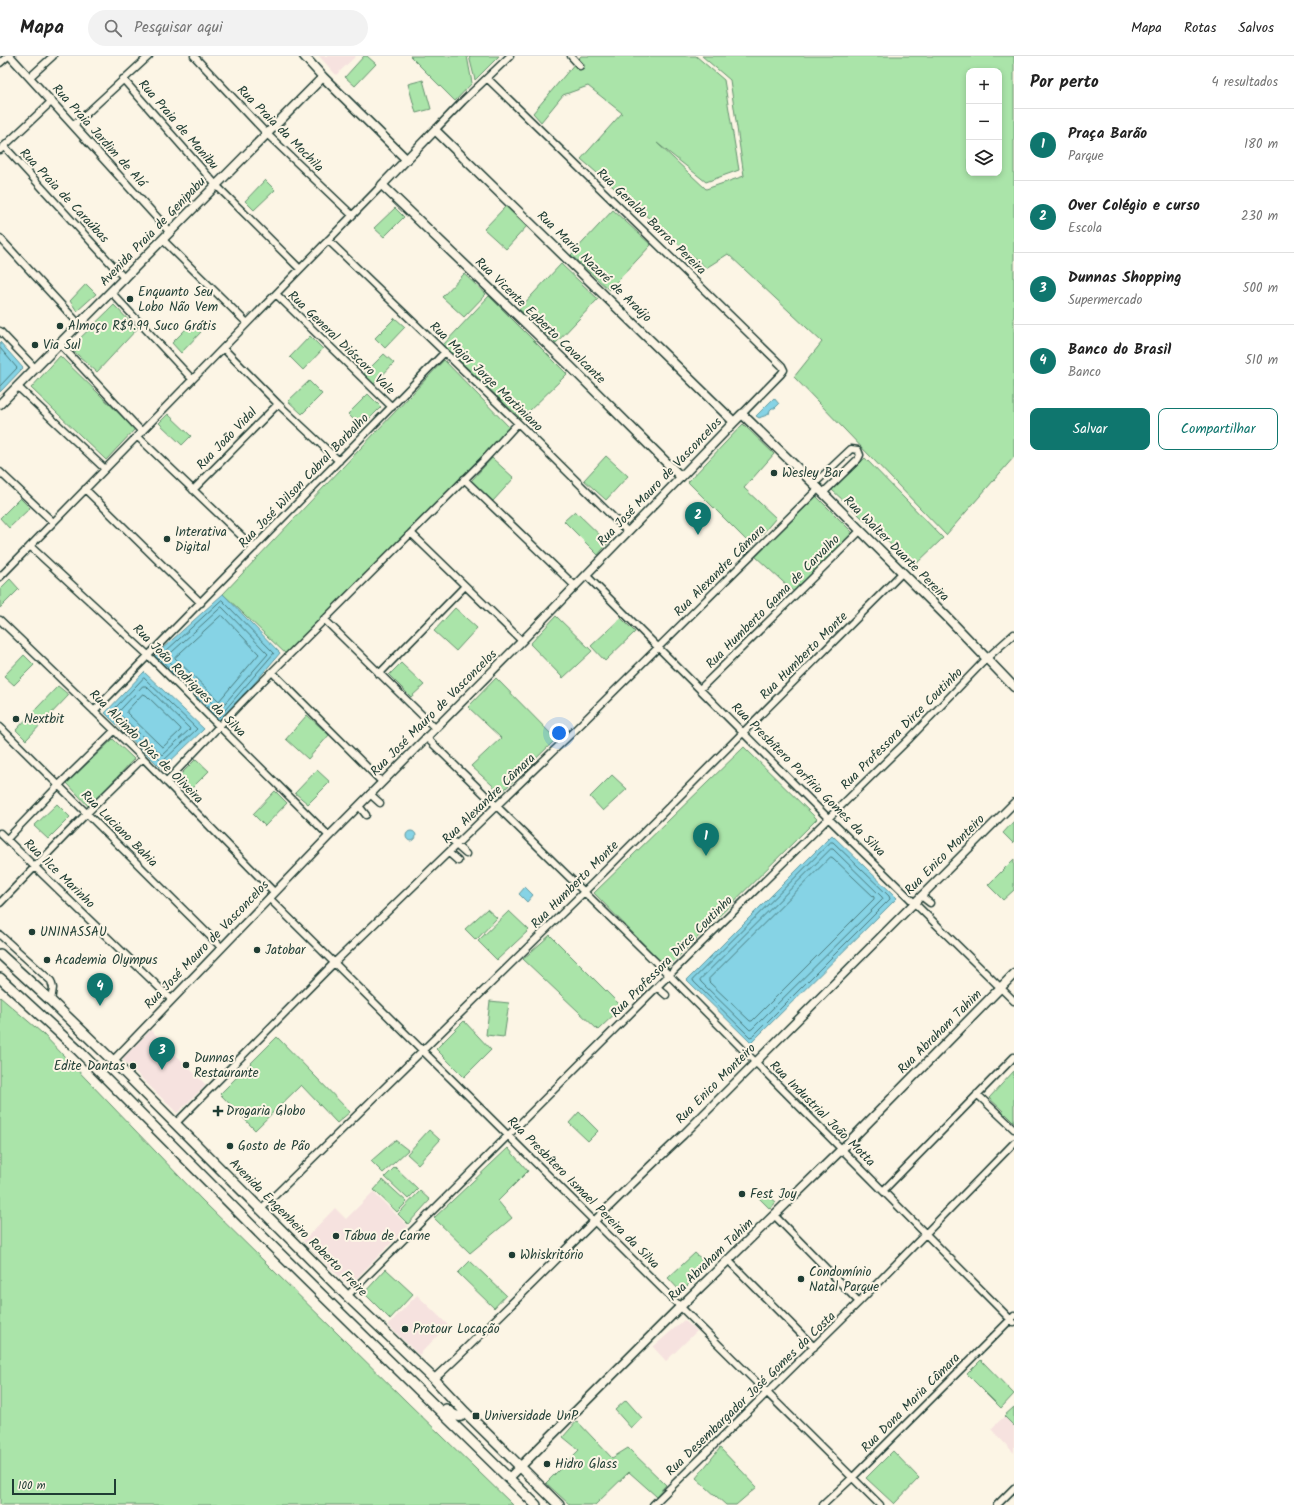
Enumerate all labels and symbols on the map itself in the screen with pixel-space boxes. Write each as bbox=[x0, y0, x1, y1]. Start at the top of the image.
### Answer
street label: Rua Praia de Manibu bbox=[133, 75, 224, 175]
street label: Rua Praia Jardim de Alá bbox=[47, 79, 153, 194]
street label: Rua Praia da Mochila bbox=[232, 81, 328, 177]
street label: Rua Praia de Caraúbas bbox=[14, 144, 114, 249]
street label: Rua Geraldo Barros Pereira bbox=[591, 164, 711, 280]
street label: Avenida Praia de Genipabu bbox=[95, 172, 212, 292]
street label: Rua Maria Nazaré de Araújo bbox=[532, 206, 657, 328]
street label: Rua Vicente Egberto Cavalcante bbox=[470, 253, 610, 389]
place label: Enquanto Seu Lobo Não Vem bbox=[138, 282, 218, 318]
street label: Rua General Dióscoro Vale bbox=[282, 286, 400, 400]
marker: Enquanto Seu Lobo Não Vem bbox=[125, 294, 135, 304]
place label: Almoço R$9.99 Suco Grátis bbox=[68, 316, 217, 337]
street label: Rua Major Jorge Martiniano bbox=[424, 317, 548, 437]
marker: Almoço R$9.99 Suco Grátis bbox=[55, 321, 65, 331]
place label: Via Sul bbox=[43, 335, 81, 356]
marker: Via Sul bbox=[30, 340, 40, 350]
street label: Rua João Vidal bbox=[192, 403, 262, 475]
street label: Rua José Wilson Cabral Barbalho bbox=[234, 409, 374, 553]
street label: Rua José Mauro de Vasconcelos bbox=[593, 412, 728, 551]
place label: Wesley Bar bbox=[782, 463, 843, 484]
marker: Wesley Bar bbox=[769, 468, 779, 478]
street label: Rua Walter Duarte Pereira bbox=[838, 491, 954, 607]
pin: 2 bbox=[685, 502, 711, 535]
street label: Rua Alexandre Câmara bbox=[669, 520, 771, 622]
place label: Interativa Digital bbox=[175, 522, 227, 558]
street label: Rua Humberto Gama de Carvalho bbox=[701, 530, 845, 674]
marker: Interativa Digital bbox=[162, 534, 172, 544]
street label: Rua Humberto Monte bbox=[755, 607, 853, 705]
street label: Rua João Rodrigues da Silva bbox=[127, 619, 251, 743]
street label: Rua José Mauro de Vasconcelos bbox=[366, 644, 503, 781]
street label: Rua Professora Dirce Coutinho bbox=[836, 663, 968, 795]
street label: Rua Alcindo Dias de Oliveira bbox=[84, 685, 208, 809]
street label: Rua Presbítero Porfírio Gomes da Silva bbox=[726, 698, 890, 862]
place label: Nextbit bbox=[24, 709, 65, 730]
marker: Nextbit bbox=[11, 714, 21, 724]
your location bbox=[549, 723, 569, 743]
street label: Rua Alexandre Câmara bbox=[437, 749, 541, 849]
street label: Rua Luciano Bahia bbox=[75, 785, 163, 873]
street label: Rua Enico Monteiro bbox=[900, 810, 990, 900]
pin: 1 bbox=[693, 823, 719, 856]
street label: Rua Ilce Marinho bbox=[18, 834, 100, 914]
street label: Rua Humberto Monte bbox=[526, 836, 624, 934]
street label: Rua José Mauro de Vasconcelos bbox=[140, 875, 275, 1014]
street label: Rua Professora Dirce Coutinho bbox=[606, 891, 738, 1023]
place label: UNINASSAU bbox=[40, 922, 107, 943]
marker: UNINASSAU bbox=[27, 927, 37, 937]
place label: Jatobar bbox=[265, 940, 306, 961]
marker: Jatobar bbox=[252, 945, 262, 955]
place label: Academia Olympus bbox=[55, 950, 158, 971]
marker: Academia Olympus bbox=[42, 955, 52, 965]
pin: 4 bbox=[87, 973, 113, 1006]
street label: Rua Abraham Tahim bbox=[893, 985, 987, 1079]
pin: 3 bbox=[149, 1037, 175, 1070]
street label: Rua Enico Monteiro bbox=[671, 1039, 761, 1129]
place label: Dunnas Restaurante bbox=[194, 1048, 259, 1084]
place label: Edite Dantas bbox=[54, 1056, 125, 1077]
street label: Rua Industrial João Motta bbox=[764, 1056, 880, 1172]
marker: Dunnas Restaurante bbox=[181, 1060, 191, 1070]
marker: Edite Dantas bbox=[128, 1061, 138, 1071]
place label: Drogaria Globo bbox=[226, 1101, 305, 1122]
marker: Drogaria Globo bbox=[213, 1106, 223, 1116]
street label: Rua Presbítero Ismael Pereira da Silva bbox=[502, 1112, 664, 1274]
place label: Gosto de Pão bbox=[238, 1136, 310, 1157]
marker: Gosto de Pão bbox=[225, 1141, 235, 1151]
street label: Avenida Engenheiro Roberto Freire bbox=[224, 1154, 372, 1302]
place label: Fest Joy bbox=[750, 1184, 797, 1205]
marker: Fest Joy bbox=[737, 1189, 747, 1199]
street label: Rua Abraham Tahim bbox=[663, 1213, 759, 1307]
place label: Tábua de Carne bbox=[344, 1226, 430, 1247]
marker: Tábua de Carne bbox=[331, 1231, 341, 1241]
place label: Whiskritório bbox=[520, 1245, 584, 1266]
marker: Whiskritório bbox=[507, 1250, 517, 1260]
place label: Condomínio Natal Parque bbox=[809, 1262, 879, 1298]
marker: Condomínio Natal Parque bbox=[796, 1274, 806, 1284]
street label: Rua Desembargador José Gomes da Costa bbox=[661, 1307, 841, 1481]
place label: Protour Locação bbox=[413, 1319, 500, 1340]
marker: Protour Locação bbox=[400, 1324, 410, 1334]
street label: Rua Dona Maria Câmara bbox=[856, 1348, 966, 1458]
place label: Universidade UnP bbox=[484, 1406, 579, 1427]
marker: Universidade UnP bbox=[471, 1411, 481, 1421]
place label: Hidro Glass bbox=[555, 1454, 617, 1475]
marker: Hidro Glass bbox=[542, 1459, 552, 1469]
scale bar bbox=[12, 1477, 116, 1496]

